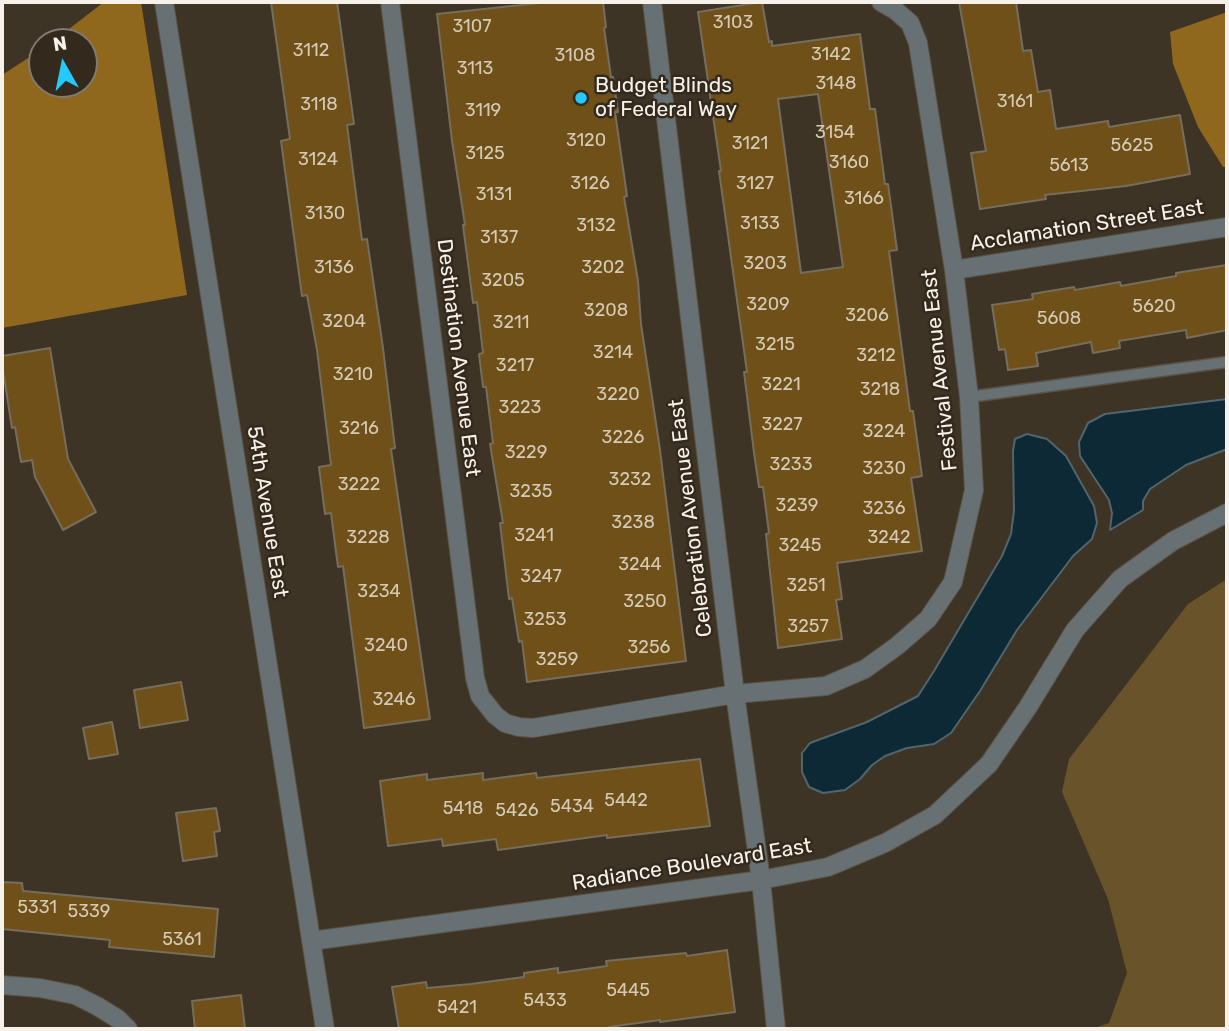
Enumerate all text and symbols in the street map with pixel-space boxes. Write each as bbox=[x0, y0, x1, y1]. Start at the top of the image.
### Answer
house number: 3103 bbox=[713, 12, 753, 34]
house number: 3107 bbox=[453, 16, 491, 38]
north arrow bbox=[28, 28, 98, 98]
text: N bbox=[51, 31, 68, 56]
house number: 3112 bbox=[293, 40, 329, 62]
house number: 3142 bbox=[811, 44, 851, 66]
house number: 3108 bbox=[554, 45, 596, 67]
house number: 3113 bbox=[457, 58, 493, 80]
place label: Budget Blinds of Federal Way bbox=[595, 73, 737, 123]
house number: 3148 bbox=[816, 73, 856, 95]
marker: Budget Blinds of Federal Way bbox=[573, 90, 589, 106]
house number: 3161 bbox=[997, 91, 1033, 113]
house number: 3118 bbox=[300, 94, 338, 116]
house number: 3119 bbox=[465, 100, 501, 122]
house number: 3154 bbox=[815, 122, 855, 144]
house number: 3120 bbox=[566, 130, 606, 152]
house number: 3121 bbox=[732, 133, 768, 155]
house number: 5625 bbox=[1111, 135, 1153, 157]
house number: 3125 bbox=[465, 143, 505, 165]
house number: 3124 bbox=[298, 149, 338, 171]
house number: 3160 bbox=[829, 152, 869, 174]
house number: 5613 bbox=[1049, 155, 1089, 177]
house number: 3126 bbox=[570, 173, 610, 195]
house number: 3127 bbox=[736, 173, 774, 195]
house number: 3131 bbox=[476, 184, 512, 206]
house number: 3166 bbox=[844, 188, 884, 210]
street label: Acclamation Street East bbox=[968, 195, 1206, 257]
house number: 3130 bbox=[305, 203, 345, 225]
house number: 3133 bbox=[740, 213, 780, 235]
house number: 3132 bbox=[576, 215, 616, 237]
house number: 3137 bbox=[480, 227, 518, 249]
street label: Destination Avenue East bbox=[431, 238, 485, 478]
house number: 3203 bbox=[743, 253, 787, 275]
house number: 3136 bbox=[314, 257, 354, 279]
house number: 3202 bbox=[581, 257, 625, 279]
street label: Festival Avenue East bbox=[917, 268, 963, 472]
house number: 3205 bbox=[481, 270, 525, 292]
house number: 3209 bbox=[746, 294, 790, 316]
house number: 5620 bbox=[1132, 296, 1176, 318]
house number: 3208 bbox=[584, 300, 628, 322]
house number: 3206 bbox=[845, 305, 889, 327]
house number: 5608 bbox=[1037, 308, 1081, 330]
house number: 3204 bbox=[322, 311, 366, 333]
house number: 3211 bbox=[493, 312, 529, 334]
house number: 3215 bbox=[755, 334, 795, 356]
house number: 3214 bbox=[593, 342, 633, 364]
house number: 3212 bbox=[856, 345, 896, 367]
house number: 3217 bbox=[496, 355, 534, 377]
house number: 3210 bbox=[333, 364, 373, 386]
house number: 3221 bbox=[761, 374, 801, 396]
house number: 3218 bbox=[860, 379, 900, 401]
house number: 3220 bbox=[596, 384, 640, 406]
house number: 3223 bbox=[499, 397, 541, 419]
street label: Celebration Avenue East bbox=[664, 398, 718, 638]
house number: 3227 bbox=[761, 414, 803, 436]
house number: 3216 bbox=[339, 418, 379, 440]
house number: 3224 bbox=[863, 421, 905, 443]
street label: 54th Avenue East bbox=[241, 424, 293, 600]
house number: 3226 bbox=[602, 427, 644, 449]
house number: 3229 bbox=[505, 442, 547, 464]
house number: 3233 bbox=[769, 454, 813, 476]
house number: 3230 bbox=[862, 458, 906, 480]
house number: 3232 bbox=[609, 469, 651, 491]
house number: 3222 bbox=[338, 474, 380, 496]
house number: 3235 bbox=[510, 481, 552, 503]
house number: 3239 bbox=[776, 495, 818, 517]
house number: 3236 bbox=[862, 498, 906, 520]
house number: 3238 bbox=[611, 512, 655, 534]
house number: 3241 bbox=[514, 525, 554, 547]
house number: 3228 bbox=[346, 527, 390, 549]
house number: 3242 bbox=[868, 527, 910, 549]
house number: 3245 bbox=[778, 535, 822, 557]
house number: 3244 bbox=[618, 554, 662, 576]
house number: 3247 bbox=[520, 566, 562, 588]
house number: 3251 bbox=[786, 575, 826, 597]
house number: 3234 bbox=[357, 581, 401, 603]
house number: 3250 bbox=[623, 591, 667, 613]
house number: 3253 bbox=[524, 609, 566, 631]
house number: 3257 bbox=[787, 616, 829, 638]
house number: 3240 bbox=[364, 635, 408, 657]
house number: 3256 bbox=[628, 637, 670, 659]
house number: 3259 bbox=[536, 649, 578, 671]
house number: 3246 bbox=[372, 689, 416, 711]
house number: 5442 bbox=[604, 790, 648, 812]
house number: 5434 bbox=[550, 796, 594, 818]
house number: 5418 bbox=[443, 798, 483, 820]
house number: 5426 bbox=[495, 800, 539, 822]
street label: Radiance Boulevard East bbox=[570, 834, 814, 896]
house number: 5331 bbox=[17, 897, 57, 919]
house number: 5339 bbox=[67, 901, 111, 923]
house number: 5361 bbox=[162, 929, 202, 951]
house number: 5445 bbox=[606, 980, 650, 1002]
house number: 5433 bbox=[523, 990, 567, 1012]
house number: 5421 bbox=[437, 997, 477, 1019]

